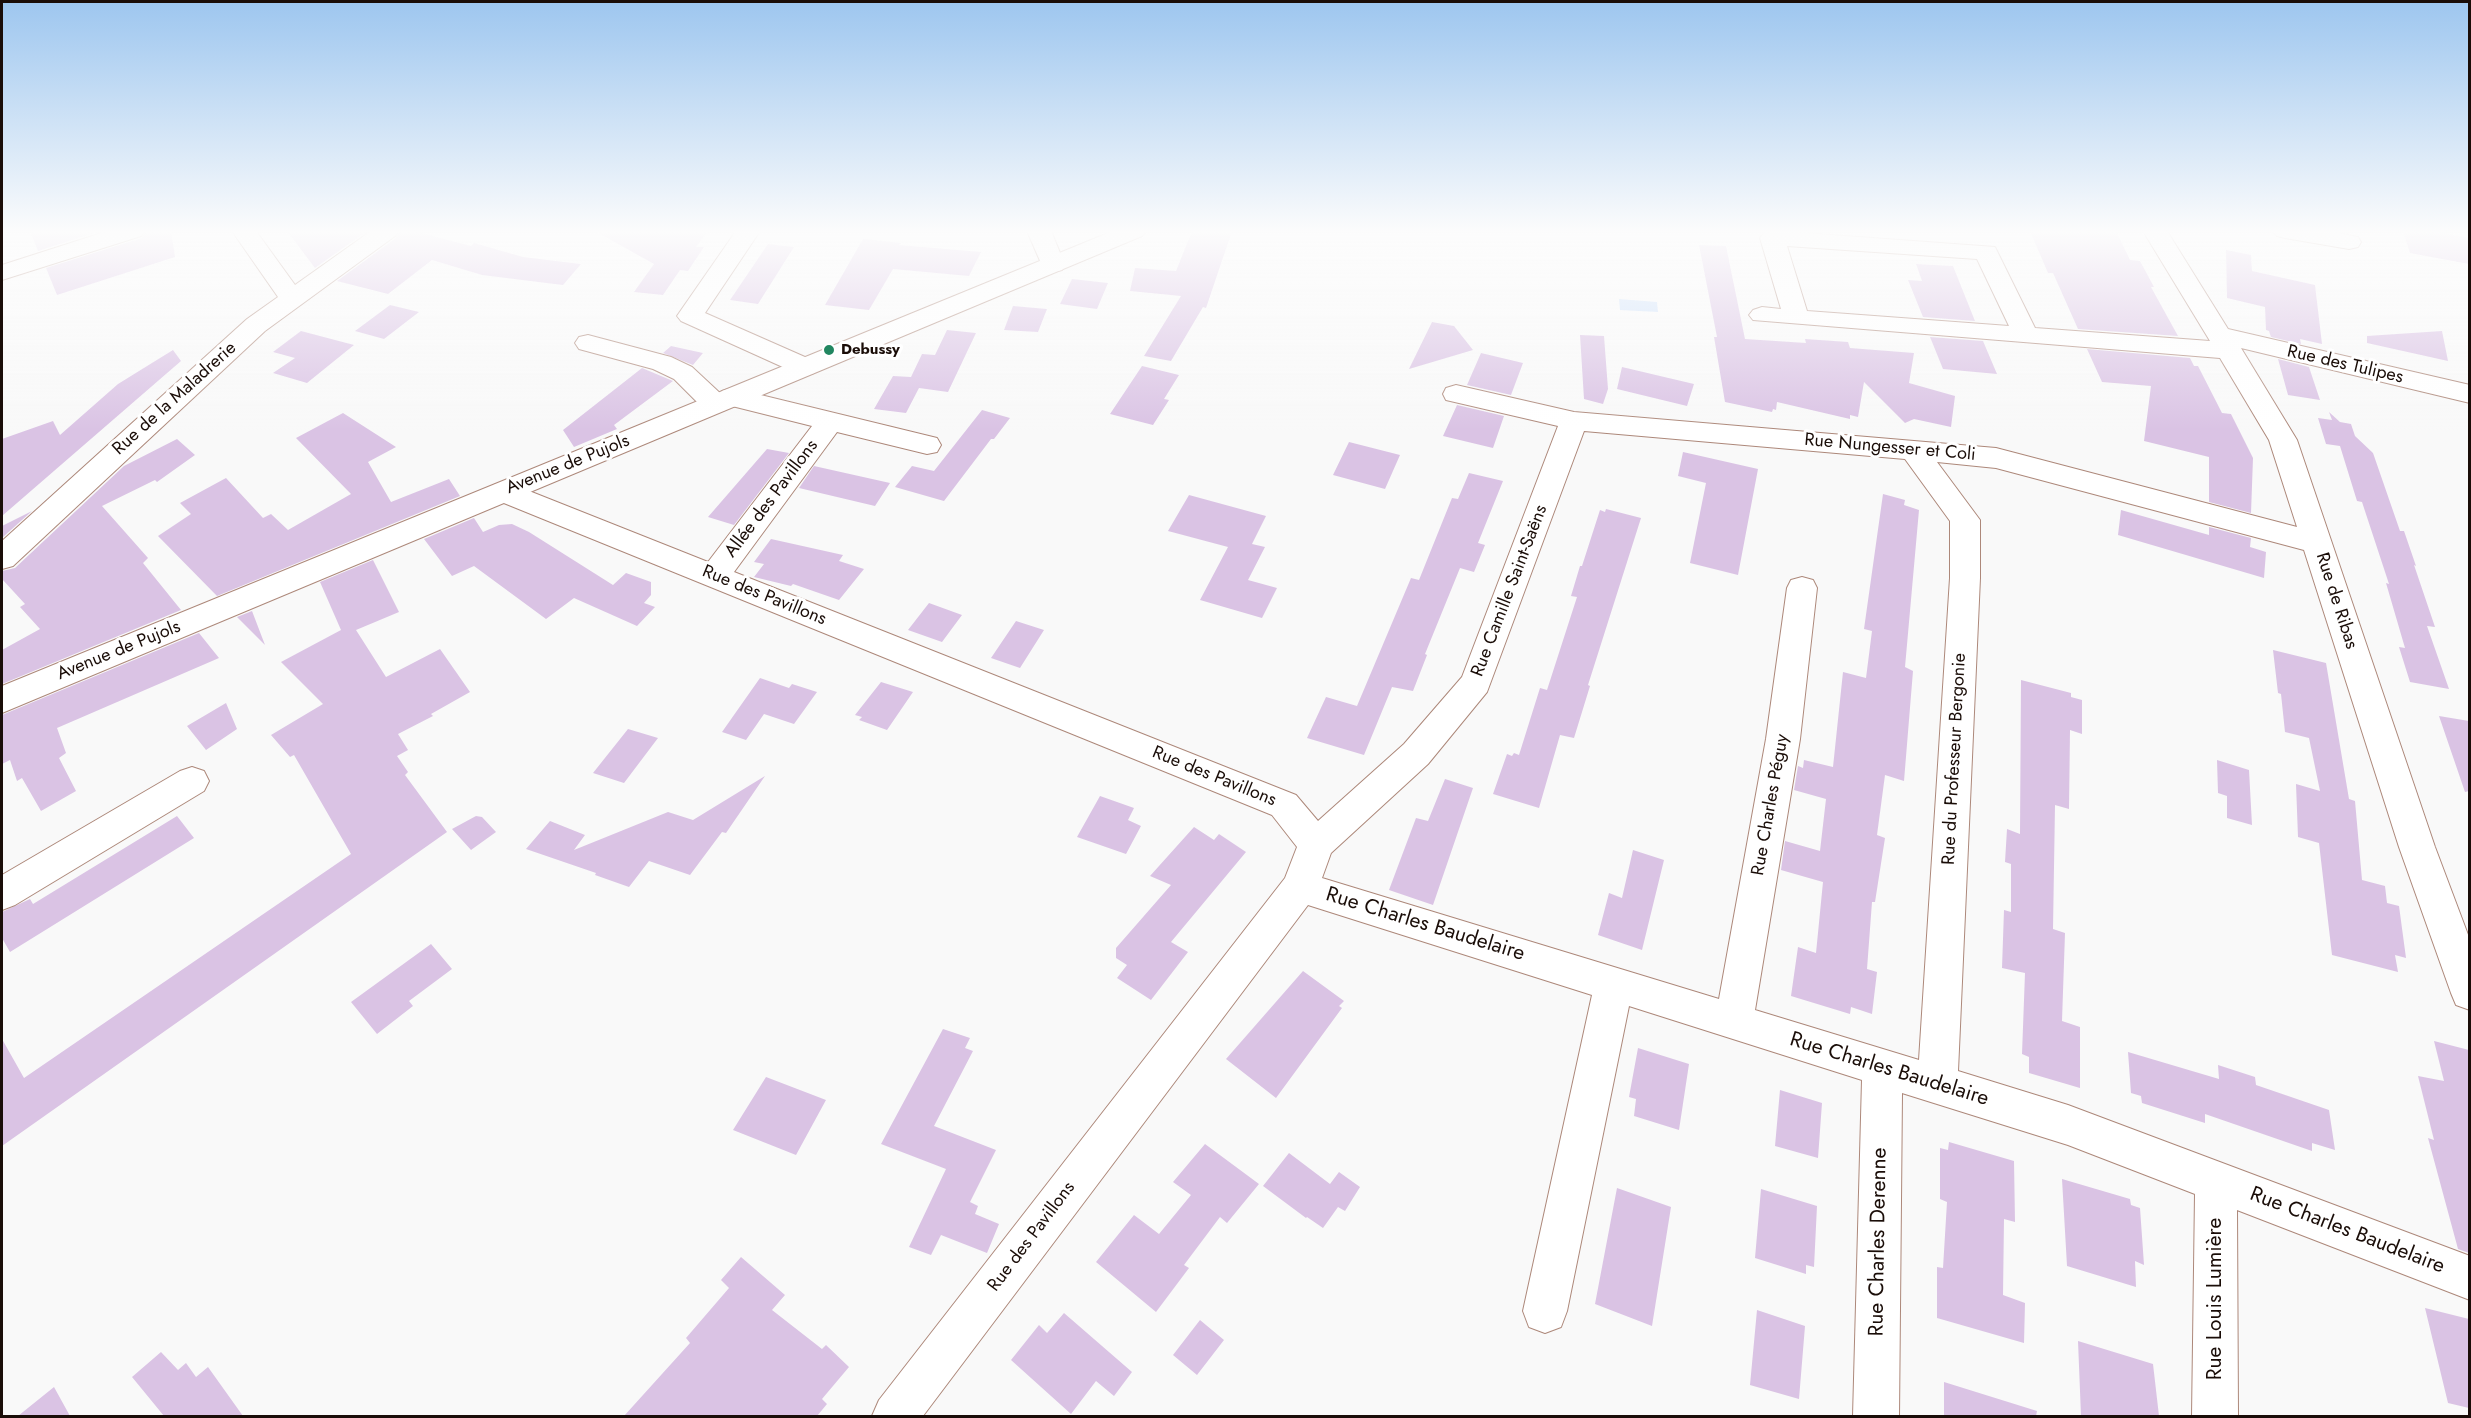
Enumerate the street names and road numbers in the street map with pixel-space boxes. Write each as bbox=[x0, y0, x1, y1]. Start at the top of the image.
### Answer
street label: Rue de la Maladrerie bbox=[109, 338, 241, 460]
street label: Rue des Tulipes bbox=[2285, 341, 2405, 389]
street label: Avenue de Pujols bbox=[503, 430, 633, 500]
street label: Rue Nungesser et Coli bbox=[1803, 430, 1977, 466]
street label: Allée des Pavillons bbox=[721, 436, 823, 562]
street label: Rue Camille Saint-Saëns bbox=[1467, 502, 1553, 680]
street label: Rue de Ribas bbox=[2310, 550, 2362, 652]
street label: Rue des Pavillons bbox=[699, 561, 829, 631]
street label: Avenue de Pujols bbox=[54, 616, 184, 686]
street label: Rue du Professeur Bergonie bbox=[1939, 652, 1971, 866]
street label: Rue Charles Péguy bbox=[1748, 733, 1794, 877]
street label: Rue des Pavillons bbox=[1149, 742, 1279, 812]
street label: Rue Charles Baudelaire bbox=[1322, 883, 1528, 967]
street label: Rue Charles Baudelaire bbox=[1786, 1028, 1992, 1112]
street label: Rue Charles Derenne bbox=[1865, 1147, 1893, 1337]
street label: Rue des Pavillons bbox=[984, 1178, 1080, 1296]
street label: Rue Charles Baudelaire bbox=[2246, 1182, 2448, 1280]
street label: Rue Louis Lumière bbox=[2203, 1218, 2229, 1380]

